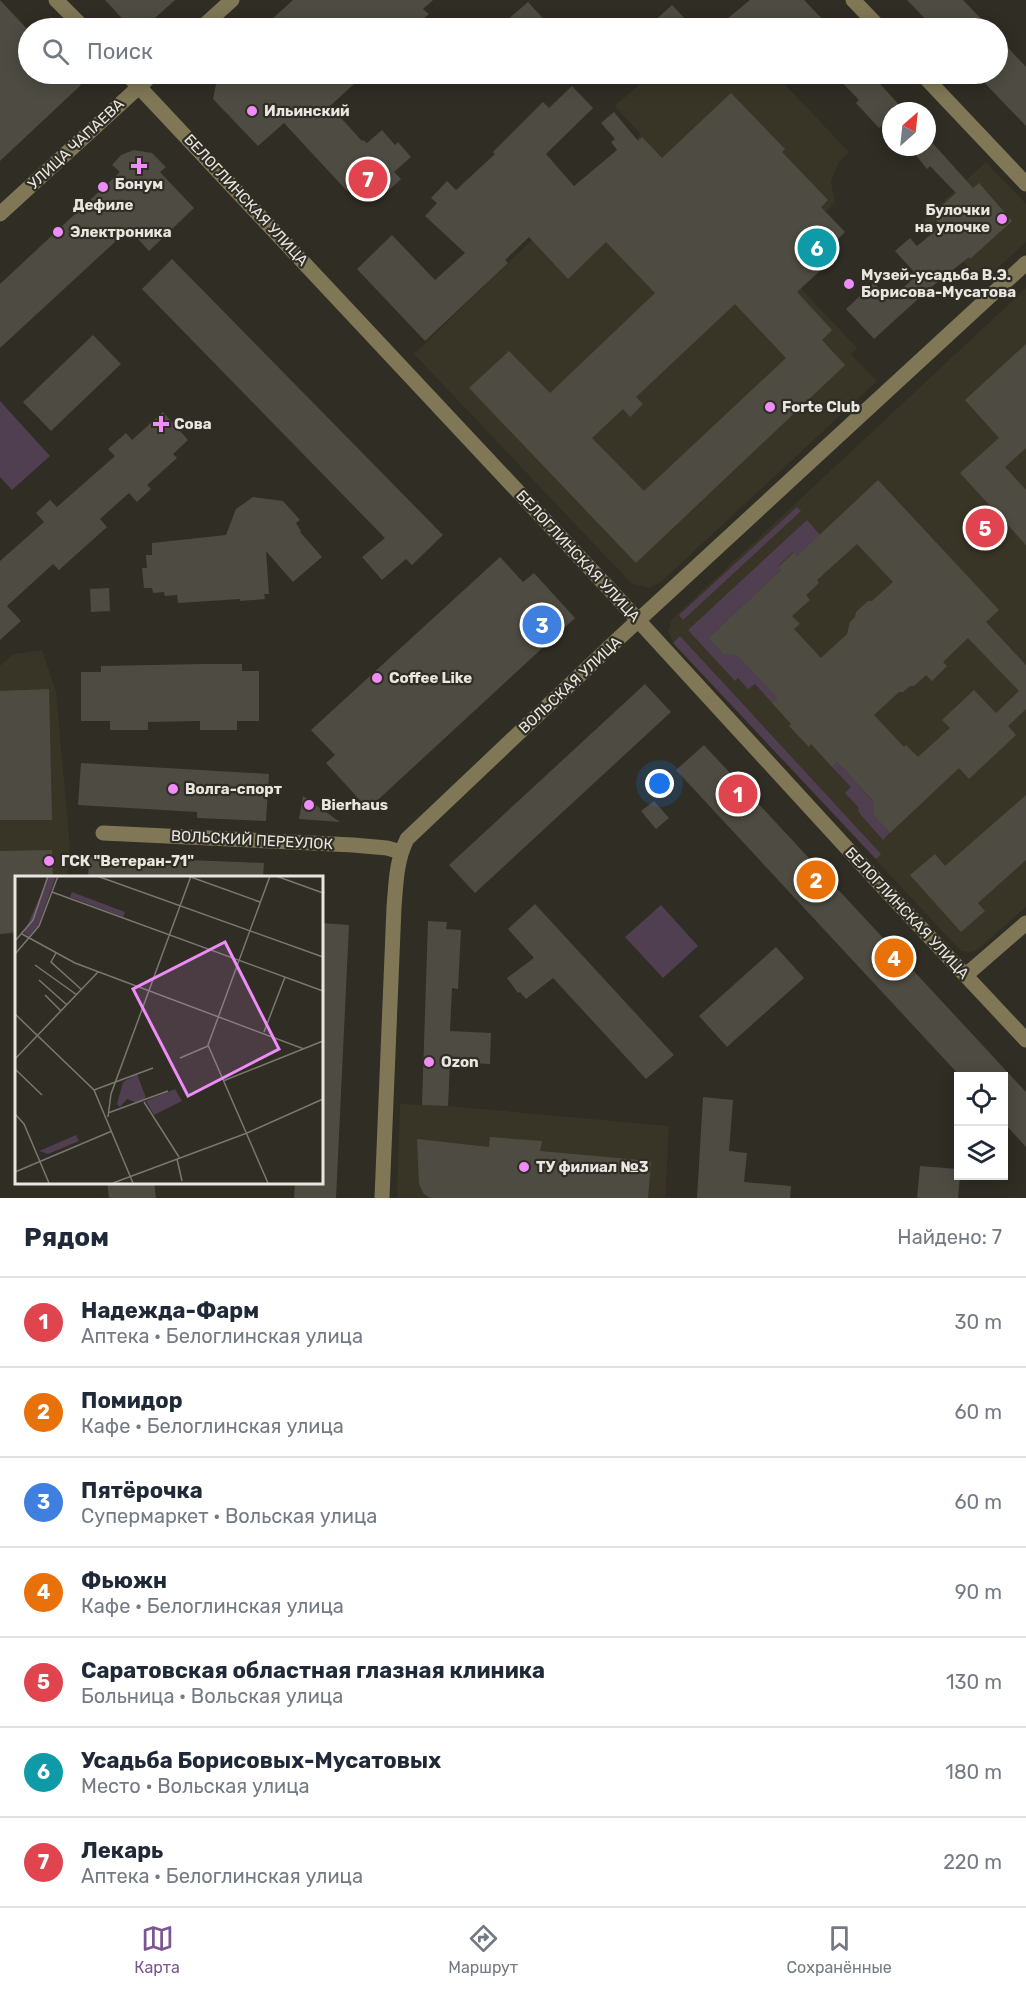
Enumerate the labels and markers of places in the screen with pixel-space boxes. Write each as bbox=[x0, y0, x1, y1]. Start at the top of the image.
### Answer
place label: Ильинский bbox=[264, 102, 350, 120]
marker: Ильинский bbox=[245, 104, 259, 118]
pin: 7 bbox=[348, 156, 388, 201]
marker: Бонум bbox=[132, 159, 146, 173]
place label: Бонум bbox=[115, 175, 163, 193]
marker: Дефиле bbox=[96, 180, 110, 194]
place label: Дефиле bbox=[73, 196, 133, 214]
place label: Булочки на улочке bbox=[915, 201, 990, 236]
marker: Булочки на улочке bbox=[995, 212, 1009, 226]
place label: Электроника bbox=[70, 223, 172, 241]
marker: Электроника bbox=[51, 225, 65, 239]
pin: 6 bbox=[798, 226, 836, 270]
place label: Музей-усадьба В.Э. Борисова-Мусатова bbox=[861, 266, 1016, 301]
marker: Музей-усадьба В.Э. Борисова-Мусатова bbox=[842, 277, 856, 291]
place label: Forte Club bbox=[782, 398, 860, 416]
marker: Forte Club bbox=[763, 400, 777, 414]
marker: Сова bbox=[152, 415, 170, 433]
place label: Сова bbox=[174, 415, 212, 433]
pin: 5 bbox=[966, 506, 1004, 550]
pin: 3 bbox=[522, 602, 562, 648]
place label: Coffee Like bbox=[389, 669, 472, 687]
marker: Coffee Like bbox=[370, 671, 384, 685]
pin: 1 bbox=[718, 772, 758, 816]
place label: Волга-спорт bbox=[185, 780, 283, 798]
marker: Волга-спорт bbox=[166, 782, 180, 796]
place label: Bierhaus bbox=[321, 796, 388, 814]
marker: Bierhaus bbox=[302, 798, 316, 812]
place label: ГСК "Ветеран-71" bbox=[61, 852, 194, 870]
marker: ГСК "Ветеран-71" bbox=[42, 854, 56, 868]
pin: 2 bbox=[796, 858, 836, 902]
pin: 4 bbox=[874, 936, 914, 980]
place label: Ozon bbox=[441, 1053, 479, 1071]
marker: Ozon bbox=[422, 1055, 436, 1069]
place label: ТУ филиал №3 bbox=[536, 1158, 649, 1176]
marker: ТУ филиал №3 bbox=[517, 1160, 531, 1174]

